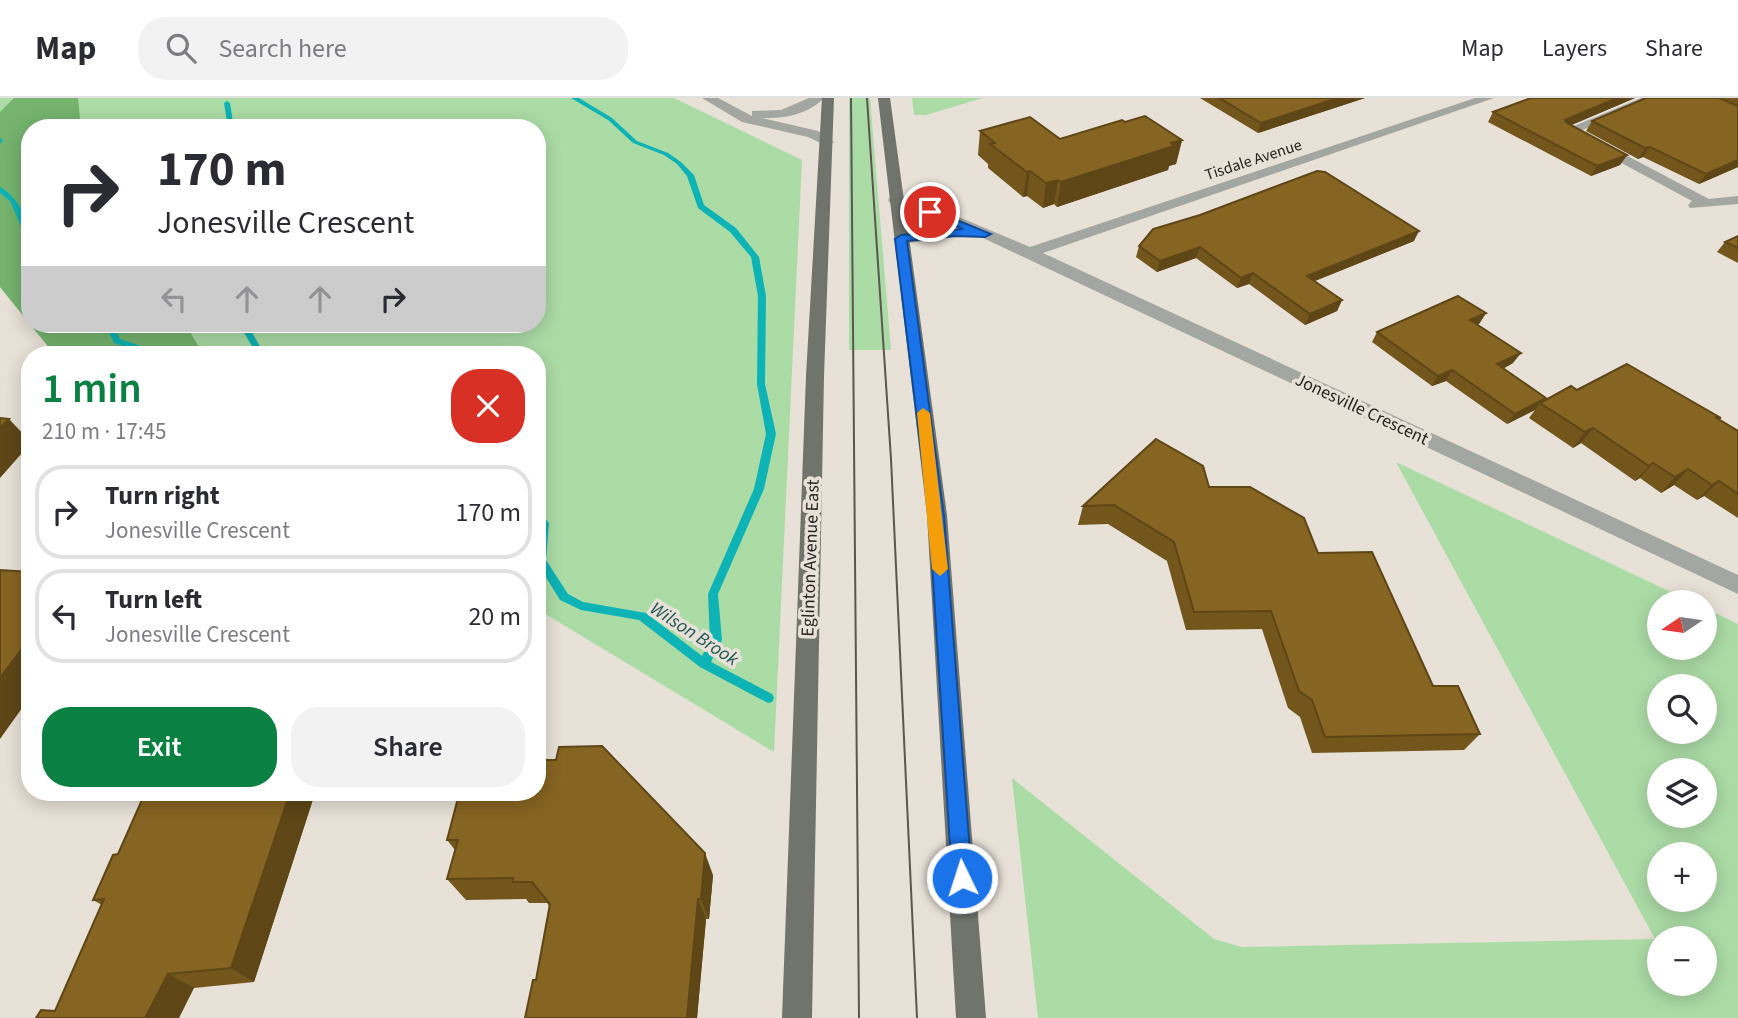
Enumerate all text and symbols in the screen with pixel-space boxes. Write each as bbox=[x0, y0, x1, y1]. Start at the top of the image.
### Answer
search box bbox=[138, 17, 628, 80]
text: Map bbox=[35, 25, 96, 72]
icon: search bbox=[162, 29, 200, 67]
text: Search here bbox=[218, 30, 347, 67]
text: Map bbox=[1461, 31, 1504, 66]
text: Layers bbox=[1542, 31, 1607, 66]
text: Share bbox=[1645, 31, 1703, 66]
street label: Tisdale Avenue bbox=[1202, 134, 1305, 186]
text: 170 m bbox=[157, 135, 286, 205]
icon: right bbox=[42, 147, 133, 238]
pin bbox=[900, 182, 960, 242]
icon: arrive bbox=[911, 193, 949, 231]
text: Jonesville Crescent bbox=[157, 200, 414, 246]
icon: left bbox=[155, 280, 193, 318]
icon: ahead bbox=[228, 280, 266, 318]
icon: ahead bbox=[301, 280, 339, 318]
icon: right bbox=[374, 280, 412, 318]
text: 1 min bbox=[42, 359, 142, 419]
street label: Jonesville Crescent bbox=[1291, 368, 1433, 451]
button: close bbox=[451, 369, 525, 443]
text: 210 m · 17:45 bbox=[42, 415, 166, 448]
text: Turn right bbox=[105, 477, 220, 514]
street label: Eglinton Avenue East bbox=[795, 479, 826, 637]
icon: right bbox=[46, 493, 84, 531]
text: 170 m bbox=[455, 494, 521, 531]
text: Jonesville Crescent bbox=[105, 514, 290, 547]
text: Turn left bbox=[105, 581, 202, 618]
north arrow bbox=[1647, 590, 1717, 660]
map controls bbox=[1647, 590, 1717, 996]
water label: Wilson Brook bbox=[645, 596, 744, 673]
icon: left bbox=[46, 597, 84, 635]
text: 20 m bbox=[468, 598, 521, 635]
text: Jonesville Crescent bbox=[105, 618, 290, 651]
button: search bbox=[1647, 674, 1717, 744]
button: Exit bbox=[42, 707, 277, 787]
button: Share bbox=[291, 707, 525, 787]
button: layers bbox=[1647, 758, 1717, 828]
position arrow bbox=[925, 841, 999, 915]
button: + bbox=[1647, 842, 1717, 912]
button: − bbox=[1647, 926, 1717, 996]

